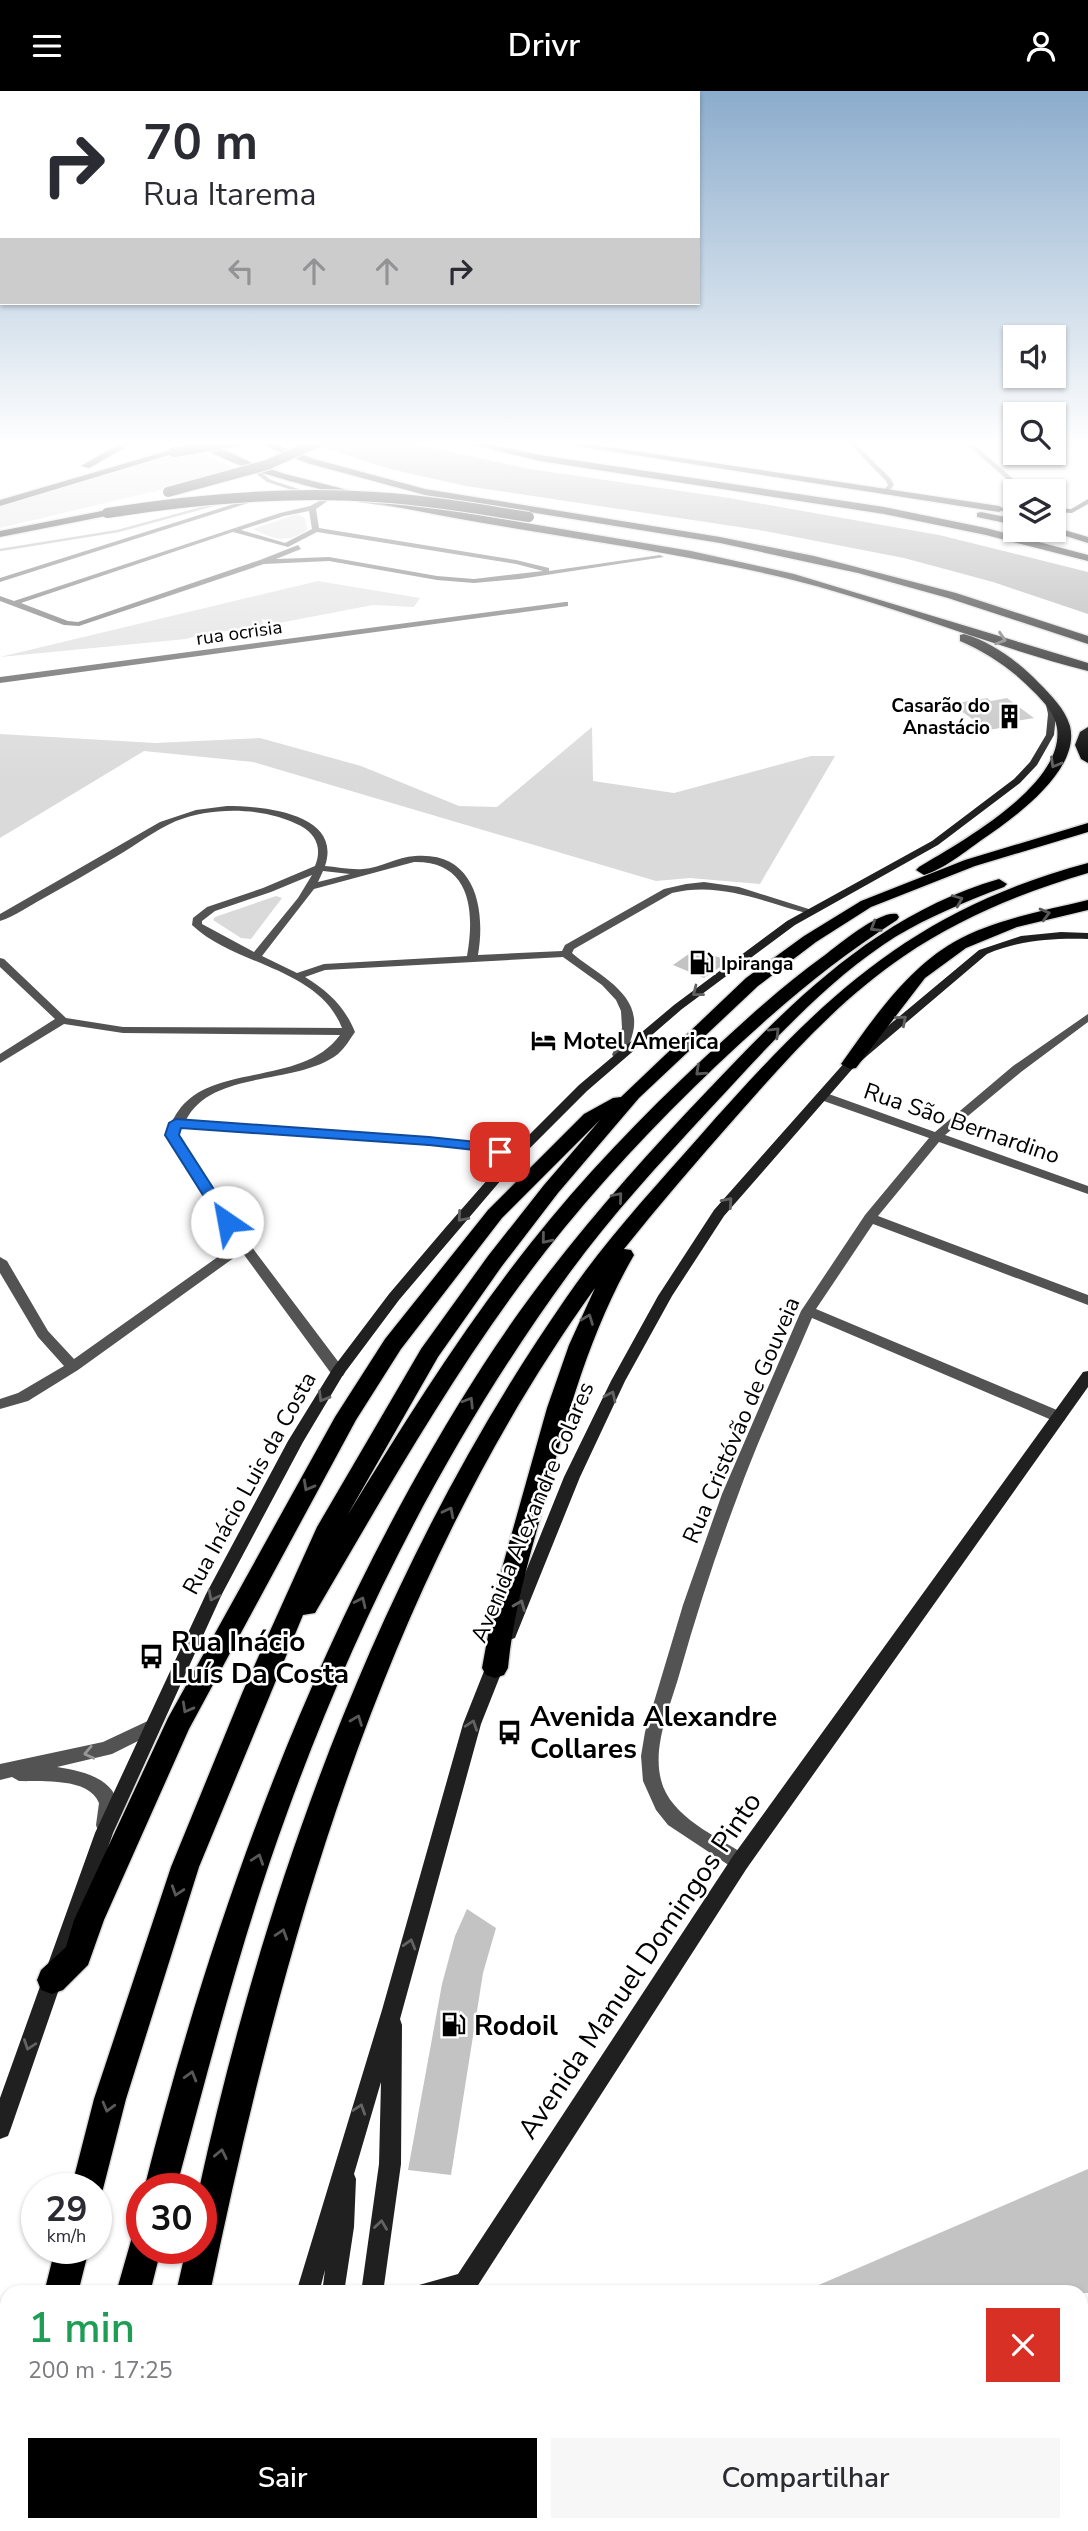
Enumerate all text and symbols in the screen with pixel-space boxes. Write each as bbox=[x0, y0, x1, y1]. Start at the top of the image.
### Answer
text: Drivr bbox=[508, 24, 580, 67]
icon: menu bbox=[28, 27, 66, 65]
icon: person bbox=[1022, 27, 1060, 65]
text: 70 m bbox=[143, 109, 258, 176]
icon: right bbox=[28, 119, 119, 210]
text: Rua Itarema bbox=[143, 173, 317, 216]
icon: left bbox=[222, 252, 260, 290]
icon: ahead bbox=[295, 252, 333, 290]
icon: ahead bbox=[368, 252, 406, 290]
icon: right bbox=[441, 252, 479, 290]
map controls bbox=[1003, 325, 1066, 542]
button: sound bbox=[1003, 325, 1066, 388]
button: search bbox=[1003, 402, 1066, 465]
button: layers bbox=[1003, 479, 1066, 542]
street label: rua ocrisia bbox=[194, 614, 284, 652]
one-way arrow bbox=[995, 631, 1007, 646]
place label: Casarão do Anastácio bbox=[891, 693, 990, 741]
building icon: Casarão do Anastácio bbox=[996, 702, 1024, 730]
one-way arrow bbox=[1050, 756, 1063, 769]
one-way arrow bbox=[950, 894, 963, 908]
one-way arrow bbox=[1039, 908, 1051, 922]
one-way arrow bbox=[869, 919, 882, 932]
fuel station icon: Ipiranga bbox=[687, 949, 715, 977]
place label: Ipiranga bbox=[721, 951, 793, 977]
one-way arrow bbox=[692, 984, 704, 997]
one-way arrow bbox=[893, 1016, 906, 1028]
place label: Motel America bbox=[563, 1026, 719, 1057]
hotel icon: Motel America bbox=[529, 1027, 557, 1055]
one-way arrow bbox=[766, 1028, 779, 1041]
one-way arrow bbox=[695, 1063, 708, 1076]
street label: Rua São Bernardino bbox=[860, 1075, 1064, 1172]
pin bbox=[470, 1122, 530, 1182]
icon: arrive bbox=[481, 1133, 519, 1171]
position arrow bbox=[190, 1185, 264, 1259]
one-way arrow bbox=[610, 1192, 622, 1205]
one-way arrow bbox=[720, 1197, 733, 1210]
one-way arrow bbox=[458, 1209, 470, 1222]
one-way arrow bbox=[542, 1231, 555, 1244]
street label: Rua Cristóvão de Gouveia bbox=[675, 1292, 807, 1548]
one-way arrow bbox=[580, 1314, 594, 1326]
street label: Rua Inácio Luis da Costa bbox=[175, 1366, 324, 1600]
street label: Avenida Alexandre Colares bbox=[463, 1377, 601, 1647]
one-way arrow bbox=[318, 1389, 331, 1402]
one-way arrow bbox=[603, 1391, 617, 1403]
one-way arrow bbox=[460, 1397, 473, 1410]
one-way arrow bbox=[303, 1479, 316, 1492]
one-way arrow bbox=[441, 1507, 454, 1519]
one-way arrow bbox=[208, 1589, 222, 1601]
one-way arrow bbox=[352, 1597, 366, 1609]
one-way arrow bbox=[512, 1599, 526, 1611]
place label: Rua Inácio Luís Da Costa bbox=[171, 1623, 349, 1693]
bus stop icon: Rua Inácio Luís Da Costa bbox=[137, 1643, 165, 1671]
place label: Avenida Alexandre Collares bbox=[530, 1698, 777, 1768]
one-way arrow bbox=[182, 1700, 195, 1713]
one-way arrow bbox=[348, 1714, 362, 1726]
bus stop icon: Avenida Alexandre Collares bbox=[496, 1718, 524, 1746]
one-way arrow bbox=[464, 1719, 478, 1731]
one-way arrow bbox=[83, 1744, 95, 1759]
street label: Avenida Manuel Domingos Pinto bbox=[509, 1785, 771, 2147]
one-way arrow bbox=[250, 1853, 264, 1865]
one-way arrow bbox=[171, 1884, 185, 1896]
one-way arrow bbox=[274, 1929, 288, 1941]
one-way arrow bbox=[402, 1938, 417, 1950]
place label: Rodoil bbox=[474, 2007, 558, 2045]
fuel station icon: Rodoil bbox=[440, 2011, 468, 2039]
one-way arrow bbox=[23, 2038, 37, 2050]
one-way arrow bbox=[182, 2070, 197, 2082]
one-way arrow bbox=[102, 2101, 117, 2113]
one-way arrow bbox=[352, 2104, 367, 2116]
one-way arrow bbox=[213, 2148, 228, 2160]
speed limit sign: 30 bbox=[126, 2173, 217, 2264]
text: 29 bbox=[45, 2186, 88, 2233]
one-way arrow bbox=[374, 2219, 389, 2231]
text: km/h bbox=[47, 2224, 86, 2248]
text: 1 min bbox=[28, 2300, 135, 2357]
button: close bbox=[986, 2308, 1060, 2382]
text: 200 m · 17:25 bbox=[28, 2355, 173, 2386]
button: Sair bbox=[28, 2438, 537, 2518]
button: Compartilhar bbox=[551, 2438, 1060, 2518]

